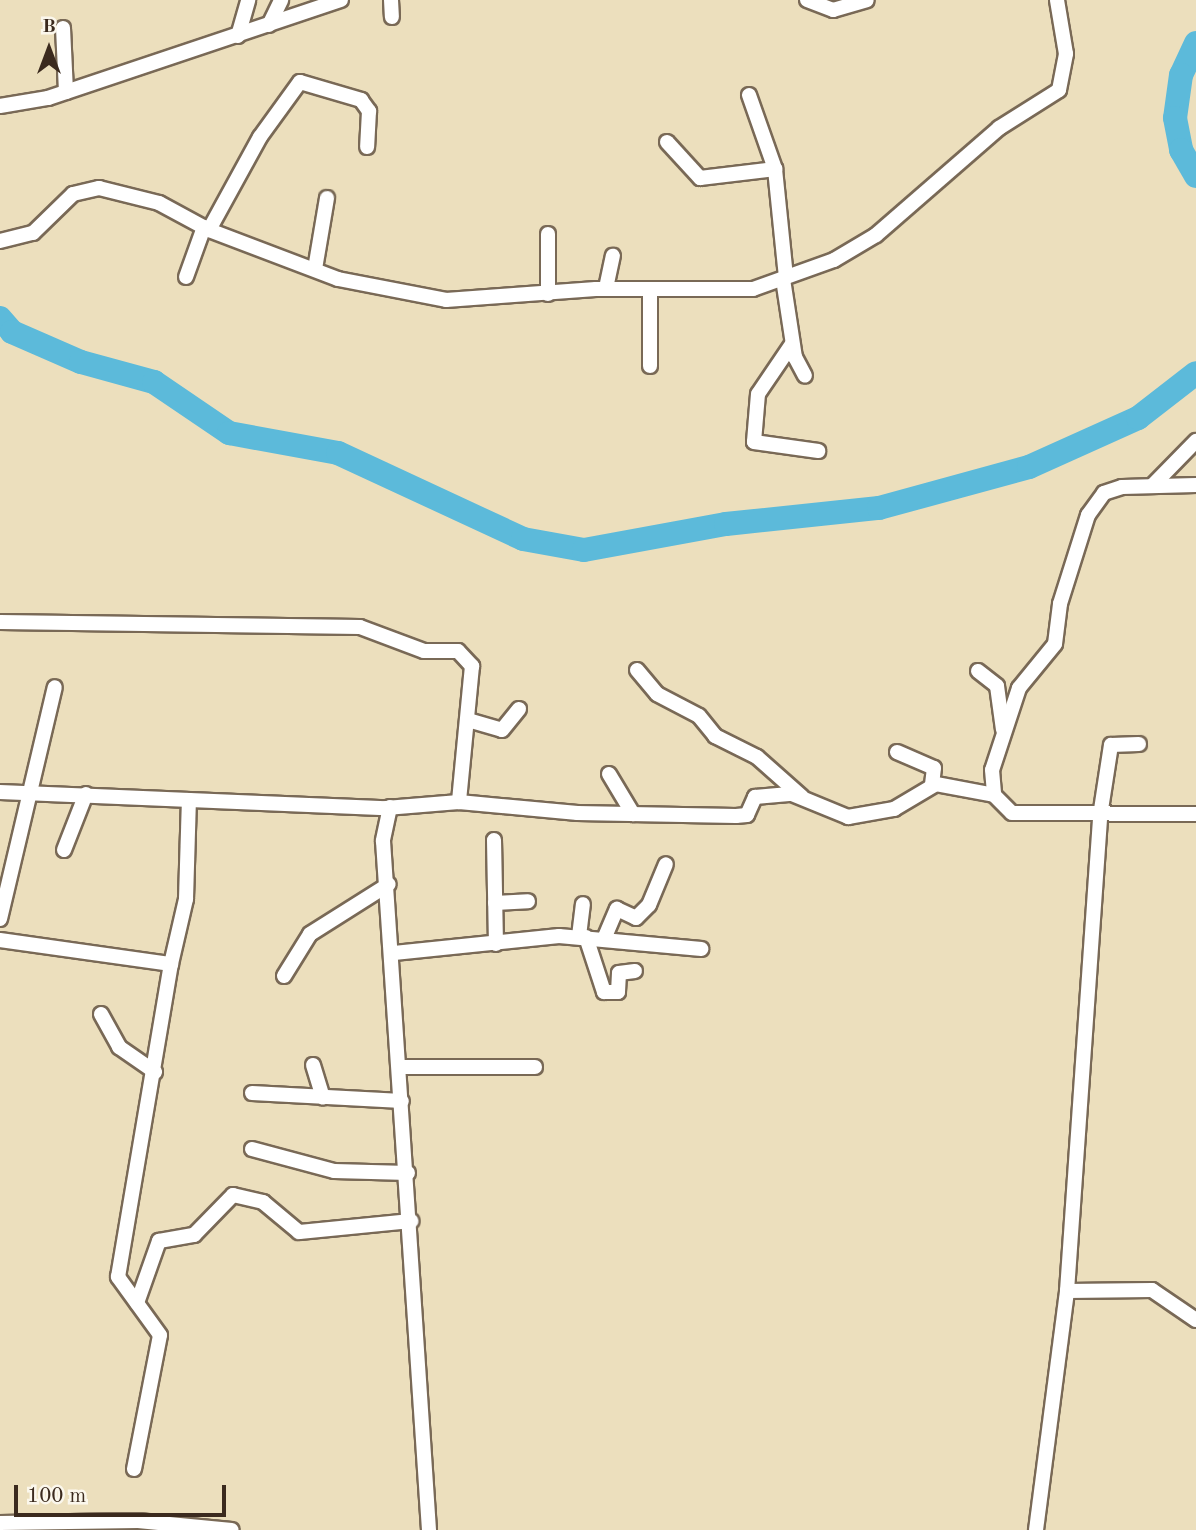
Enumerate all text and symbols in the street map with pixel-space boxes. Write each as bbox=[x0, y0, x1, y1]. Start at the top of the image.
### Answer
north arrow bbox=[14, 14, 84, 84]
text: B bbox=[42, 18, 56, 37]
scale bar bbox=[18, 1470, 229, 1514]
text: 100 m bbox=[27, 1486, 86, 1507]

